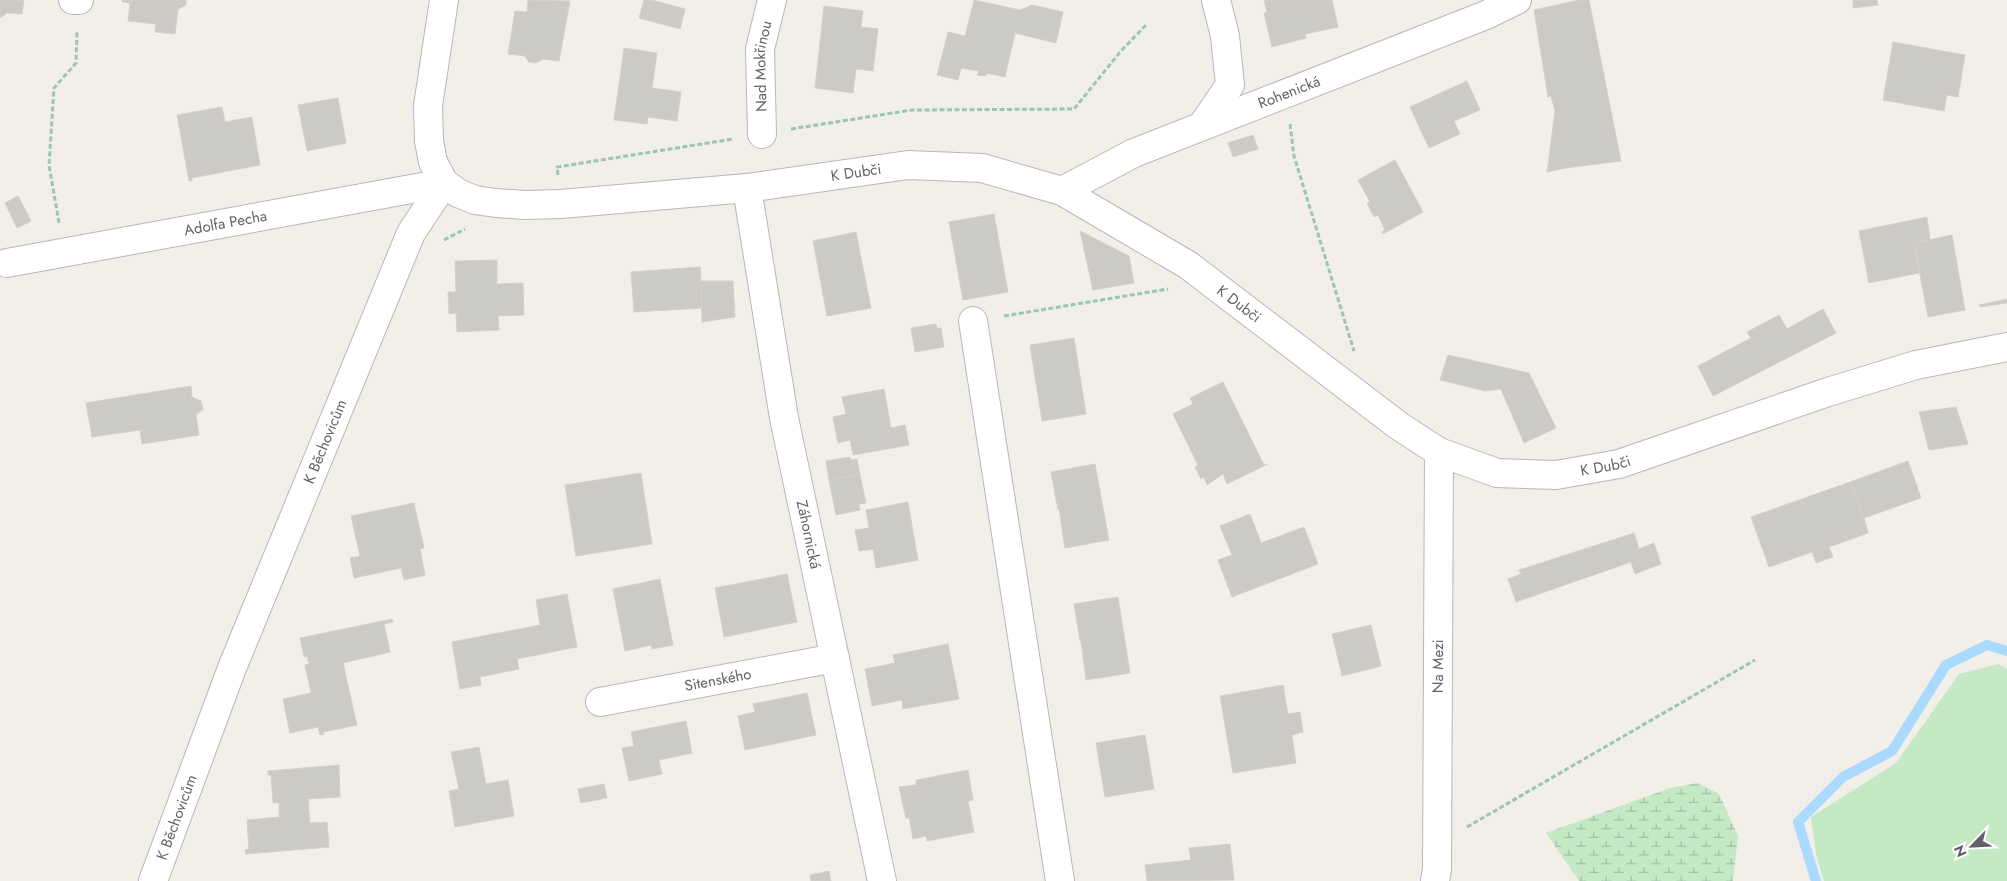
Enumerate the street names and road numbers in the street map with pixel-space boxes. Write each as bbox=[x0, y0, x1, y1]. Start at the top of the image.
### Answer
street label: Nad Mokřinou bbox=[749, 18, 778, 112]
street label: Rohenická bbox=[1255, 70, 1323, 114]
street label: K Dubči bbox=[829, 158, 883, 187]
street label: Adolfa Pecha bbox=[182, 205, 269, 241]
street label: K Dubči bbox=[1212, 280, 1266, 328]
street label: K Běchovicům bbox=[298, 396, 352, 487]
street label: K Dubči bbox=[1579, 450, 1634, 482]
street label: Záhornická bbox=[791, 498, 827, 571]
street label: Na Mezi bbox=[1427, 639, 1449, 693]
street label: Sitenského bbox=[683, 663, 753, 697]
street label: K Běchovicům bbox=[151, 771, 203, 863]

